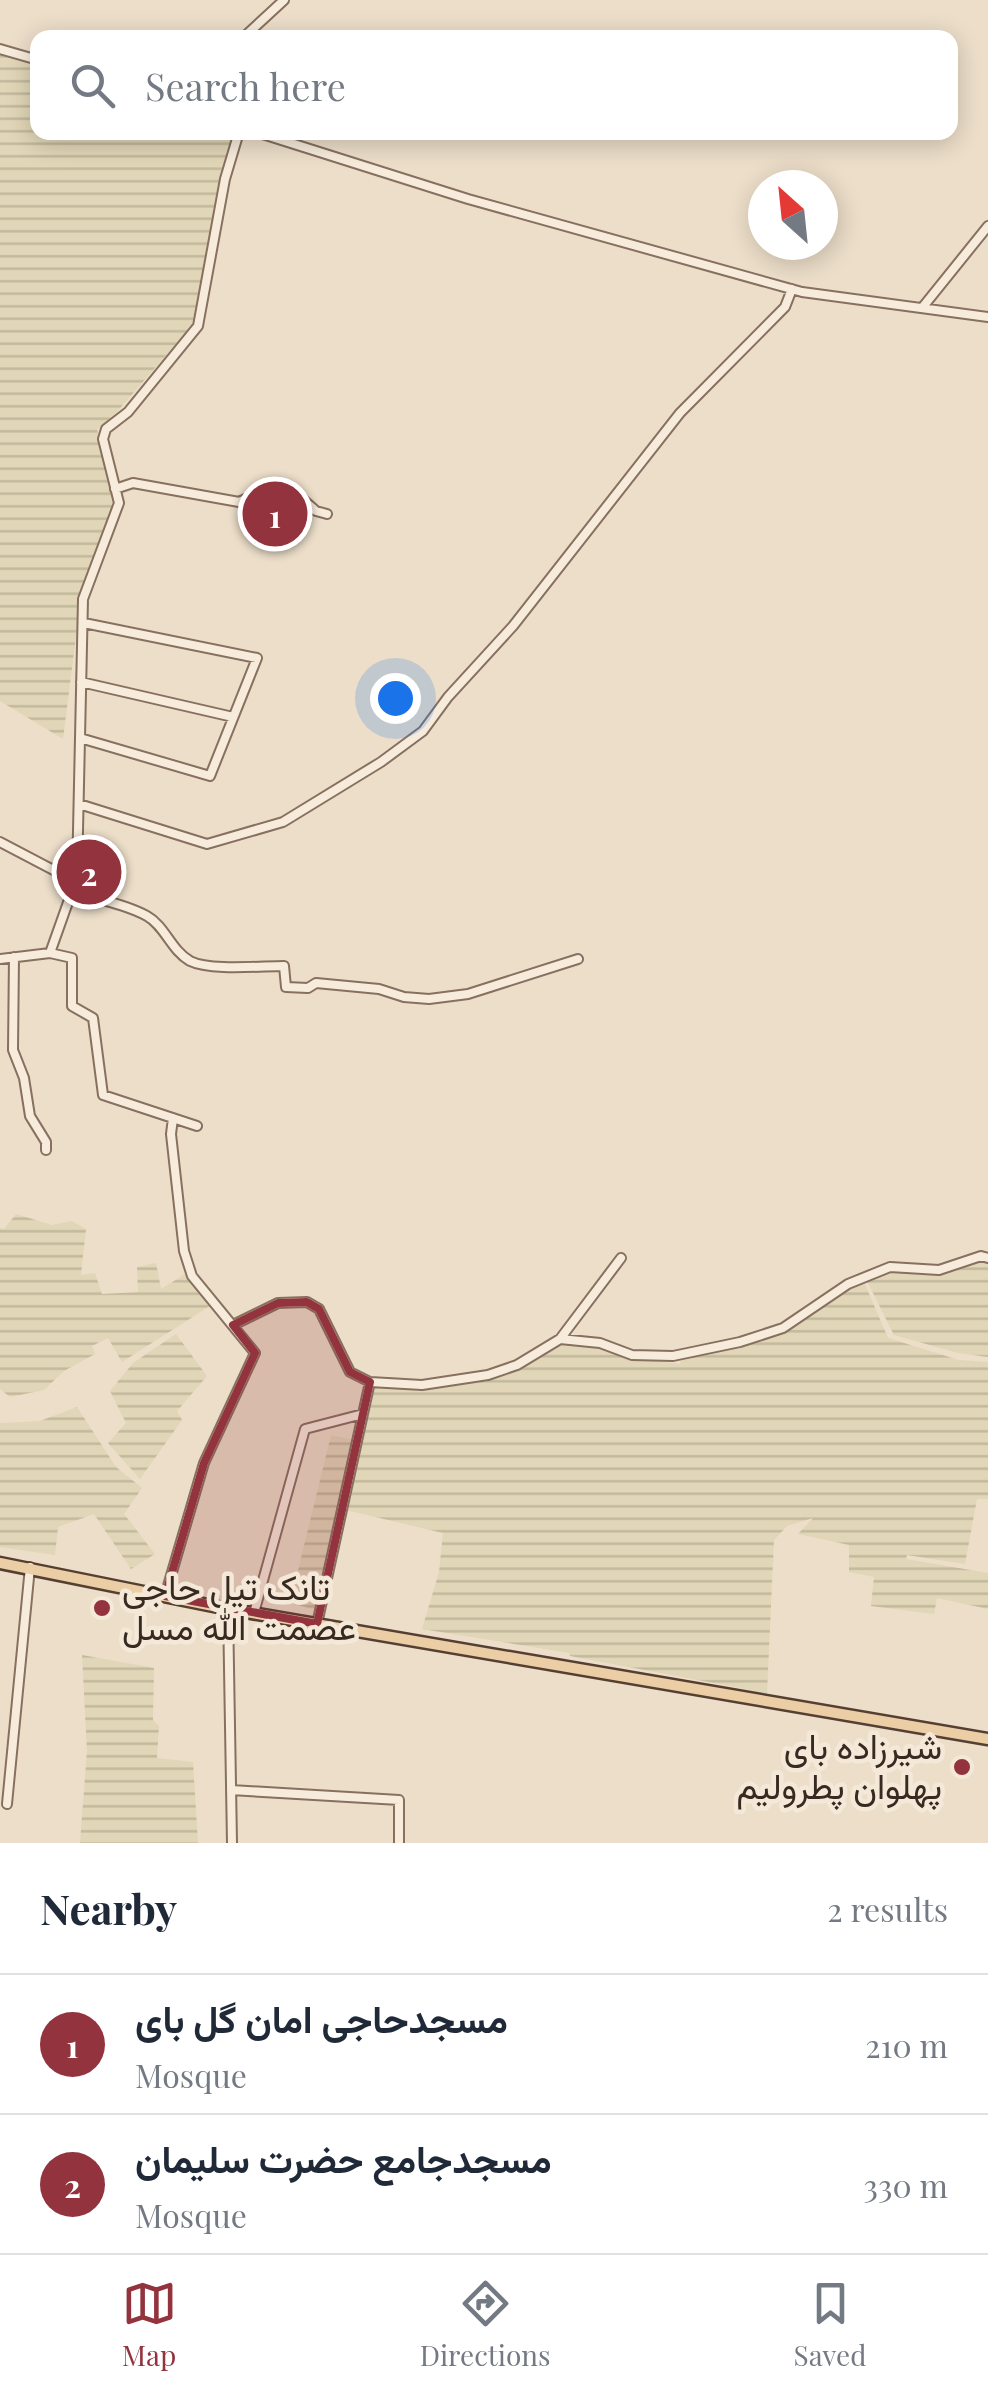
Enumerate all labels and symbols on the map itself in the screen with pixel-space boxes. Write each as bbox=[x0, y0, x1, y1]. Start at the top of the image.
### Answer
north arrow bbox=[748, 170, 838, 260]
pin: 1 bbox=[242, 476, 308, 552]
your location bbox=[370, 673, 421, 724]
pin: 2 bbox=[56, 834, 122, 910]
place label: تانک تیل حاجی عصمت الله مسل bbox=[122, 1562, 356, 1649]
marker: تانک تیل حاجی عصمت الله مسل bbox=[91, 1597, 113, 1619]
place label: شیرزاده بای پهلوان پطرولیم bbox=[737, 1721, 942, 1811]
marker: شیرزاده بای پهلوان پطرولیم bbox=[951, 1756, 973, 1778]

